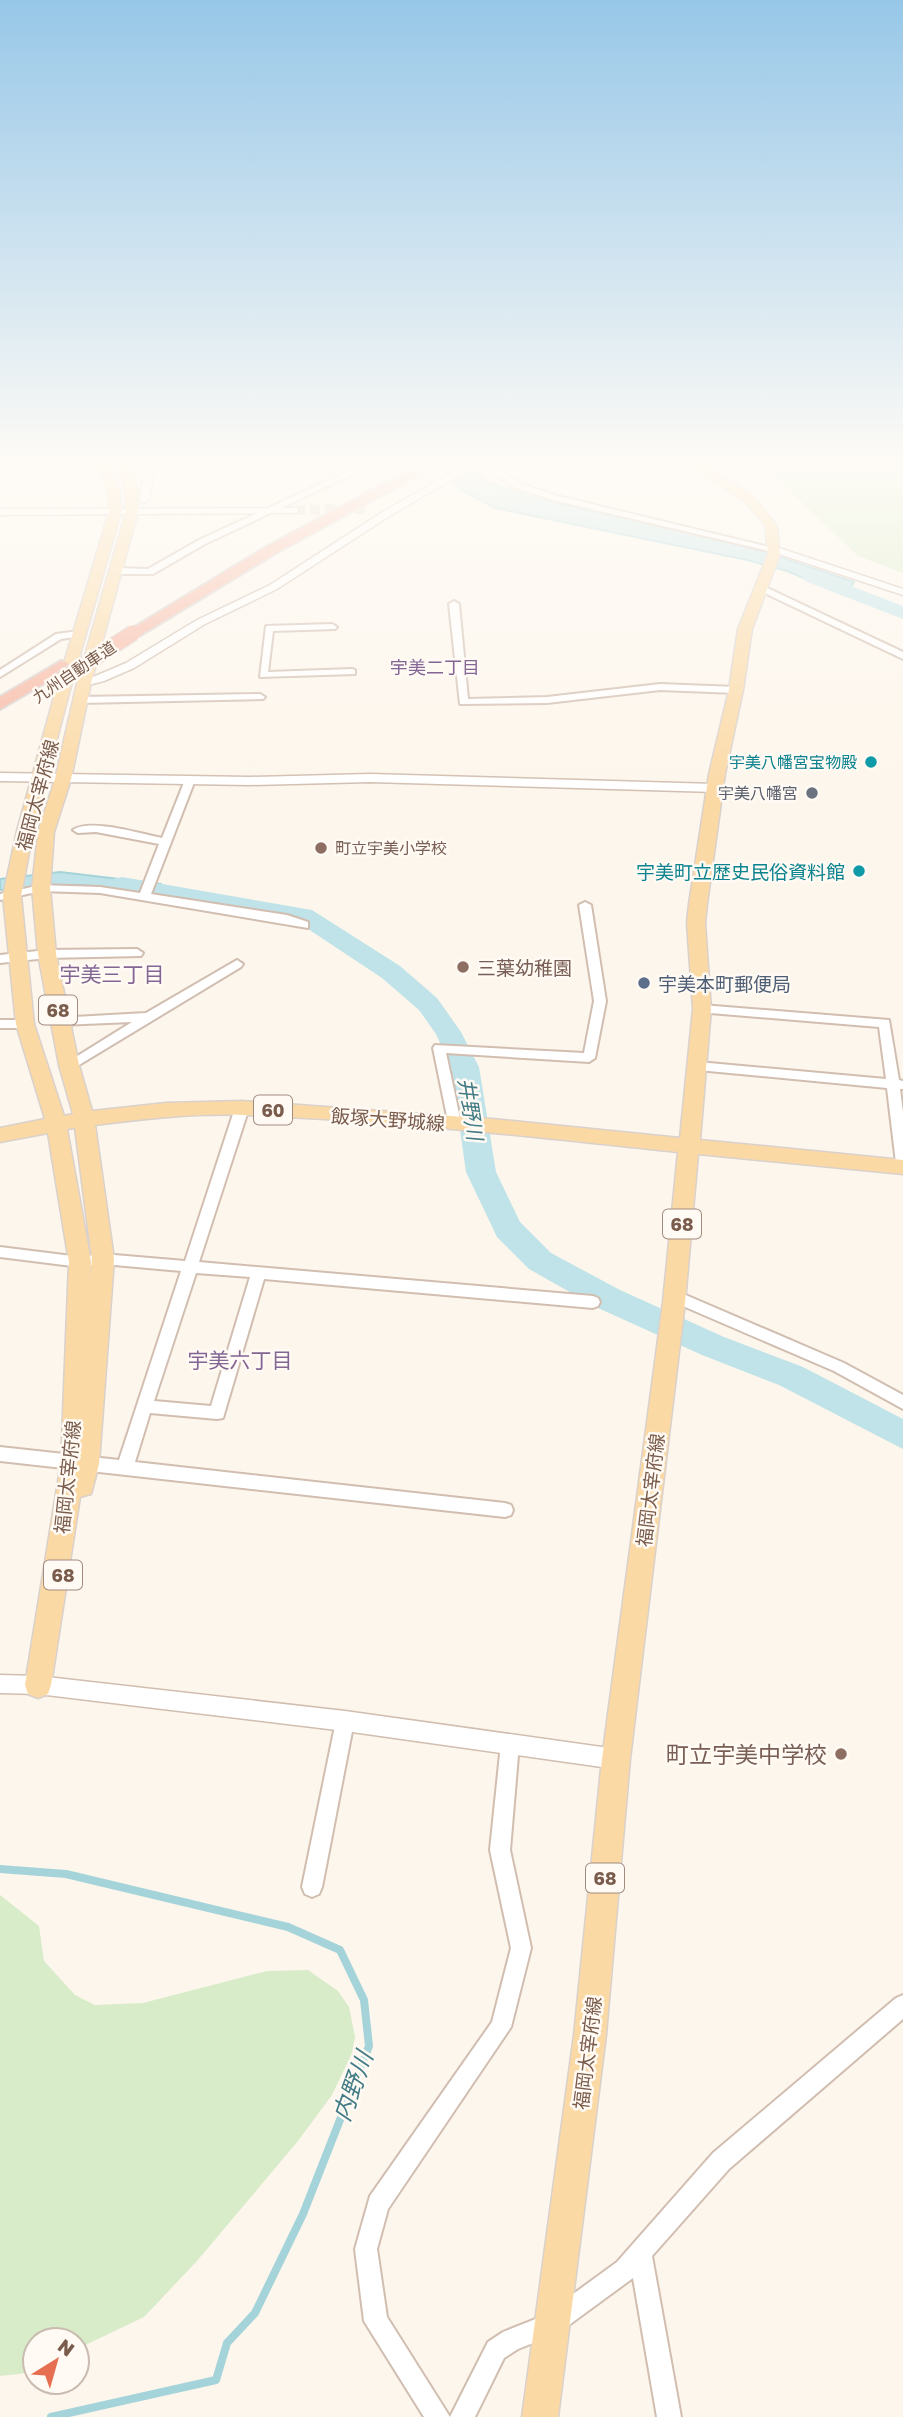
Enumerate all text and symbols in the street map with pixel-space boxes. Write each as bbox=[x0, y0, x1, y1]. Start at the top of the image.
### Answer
street label: 九州自動車道 bbox=[29, 637, 119, 707]
district label: 宇美二丁目 bbox=[390, 656, 480, 678]
street label: 福岡太宰府線 bbox=[11, 737, 63, 853]
place label: 宇美八幡宮宝物殿 bbox=[729, 752, 857, 772]
marker: 宇美八幡宮宝物殿 bbox=[863, 754, 879, 770]
place label: 宇美八幡宮 bbox=[718, 783, 798, 803]
marker: 宇美八幡宮 bbox=[804, 785, 820, 801]
place label: 町立宇美小学校 bbox=[335, 838, 447, 858]
marker: 町立宇美小学校 bbox=[313, 840, 329, 856]
place label: 宇美町立歴史民俗資料館 bbox=[636, 860, 845, 883]
marker: 宇美町立歴史民俗資料館 bbox=[851, 863, 867, 879]
place label: 三葉幼稚園 bbox=[477, 956, 572, 979]
marker: 三葉幼稚園 bbox=[455, 959, 471, 975]
district label: 宇美三丁目 bbox=[60, 961, 165, 987]
place label: 宇美本町郵便局 bbox=[658, 972, 791, 995]
marker: 宇美本町郵便局 bbox=[636, 975, 652, 991]
road number: 68 bbox=[39, 995, 77, 1024]
water label: 井野川 bbox=[453, 1076, 489, 1144]
road number: 60 bbox=[254, 1096, 292, 1125]
street label: 飯塚大野城線 bbox=[330, 1104, 446, 1134]
road number: 68 bbox=[663, 1210, 701, 1238]
district label: 宇美六丁目 bbox=[188, 1347, 293, 1373]
street label: 福岡太宰府線 bbox=[50, 1419, 84, 1535]
street label: 福岡太宰府線 bbox=[632, 1432, 668, 1548]
road number: 68 bbox=[44, 1560, 82, 1590]
place label: 町立宇美中学校 bbox=[666, 1740, 827, 1768]
marker: 町立宇美中学校 bbox=[833, 1746, 849, 1762]
road number: 68 bbox=[586, 1864, 624, 1892]
street label: 福岡太宰府線 bbox=[569, 1995, 605, 2111]
water label: 内野川 bbox=[326, 2044, 379, 2125]
north arrow bbox=[21, 2326, 91, 2396]
text: N bbox=[54, 2333, 79, 2361]

